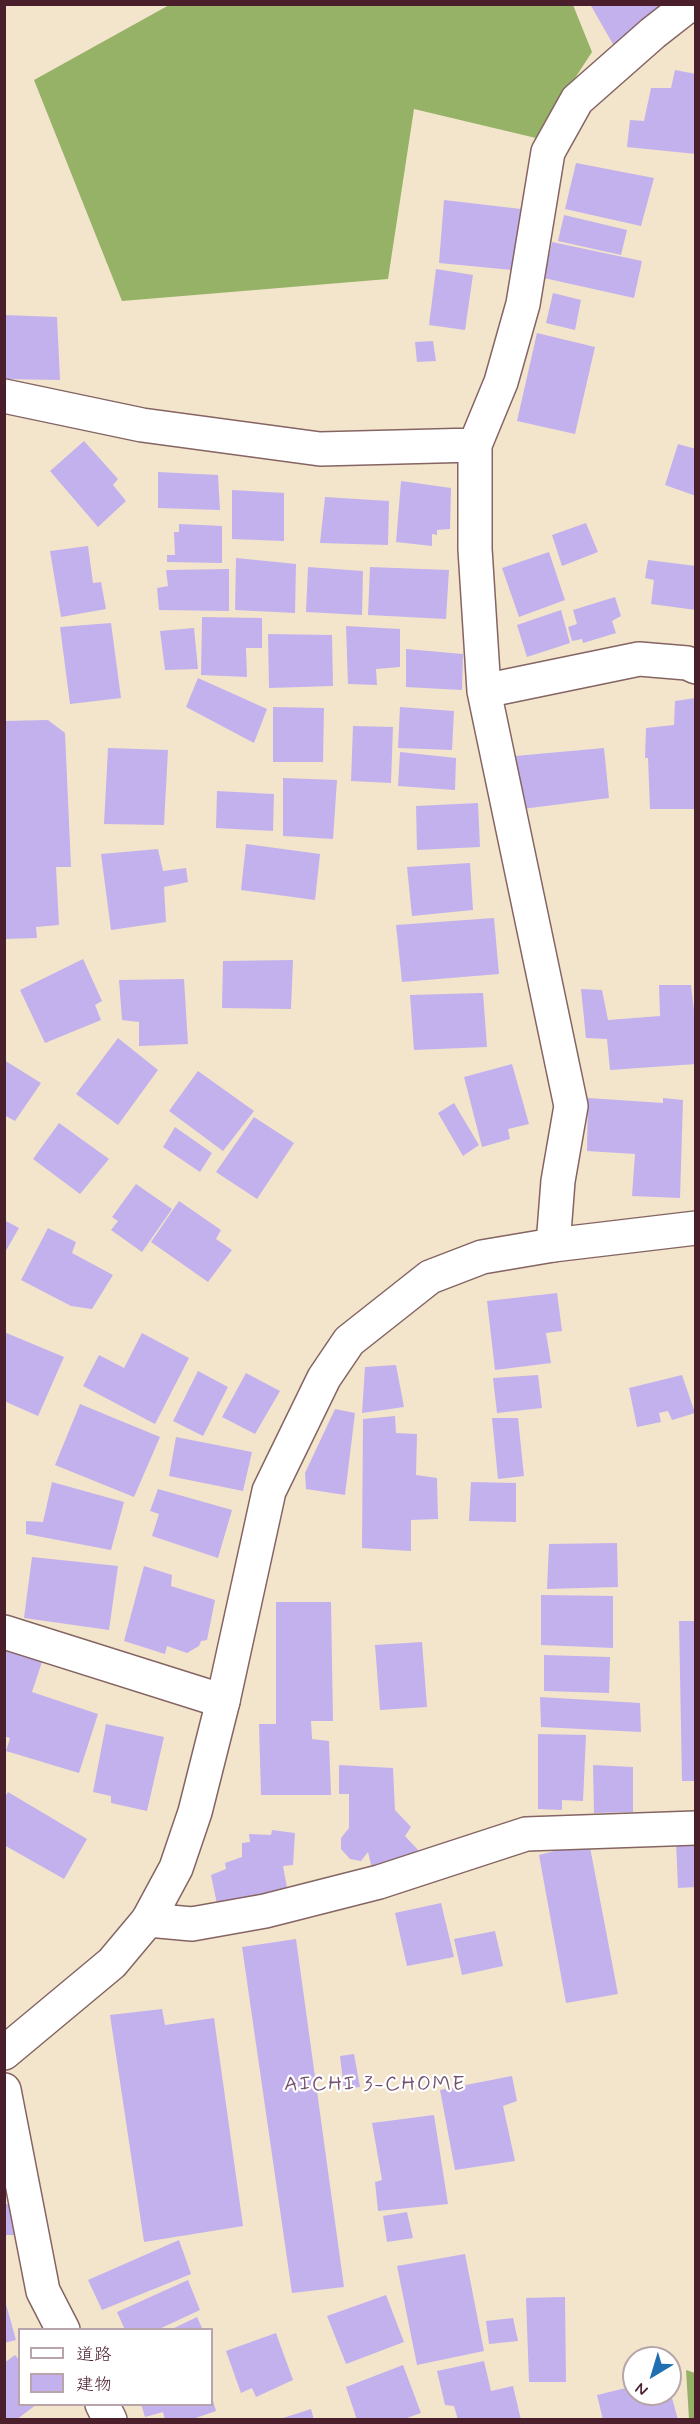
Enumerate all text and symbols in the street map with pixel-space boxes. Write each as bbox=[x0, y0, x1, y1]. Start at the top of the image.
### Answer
district label: AICHI 3-CHOME bbox=[287, 2073, 463, 2099]
legend bbox=[18, 2328, 213, 2406]
text: 道路 bbox=[76, 2343, 112, 2367]
north arrow bbox=[622, 2346, 682, 2406]
text: 建物 bbox=[76, 2373, 112, 2397]
text: N bbox=[631, 2377, 653, 2401]

